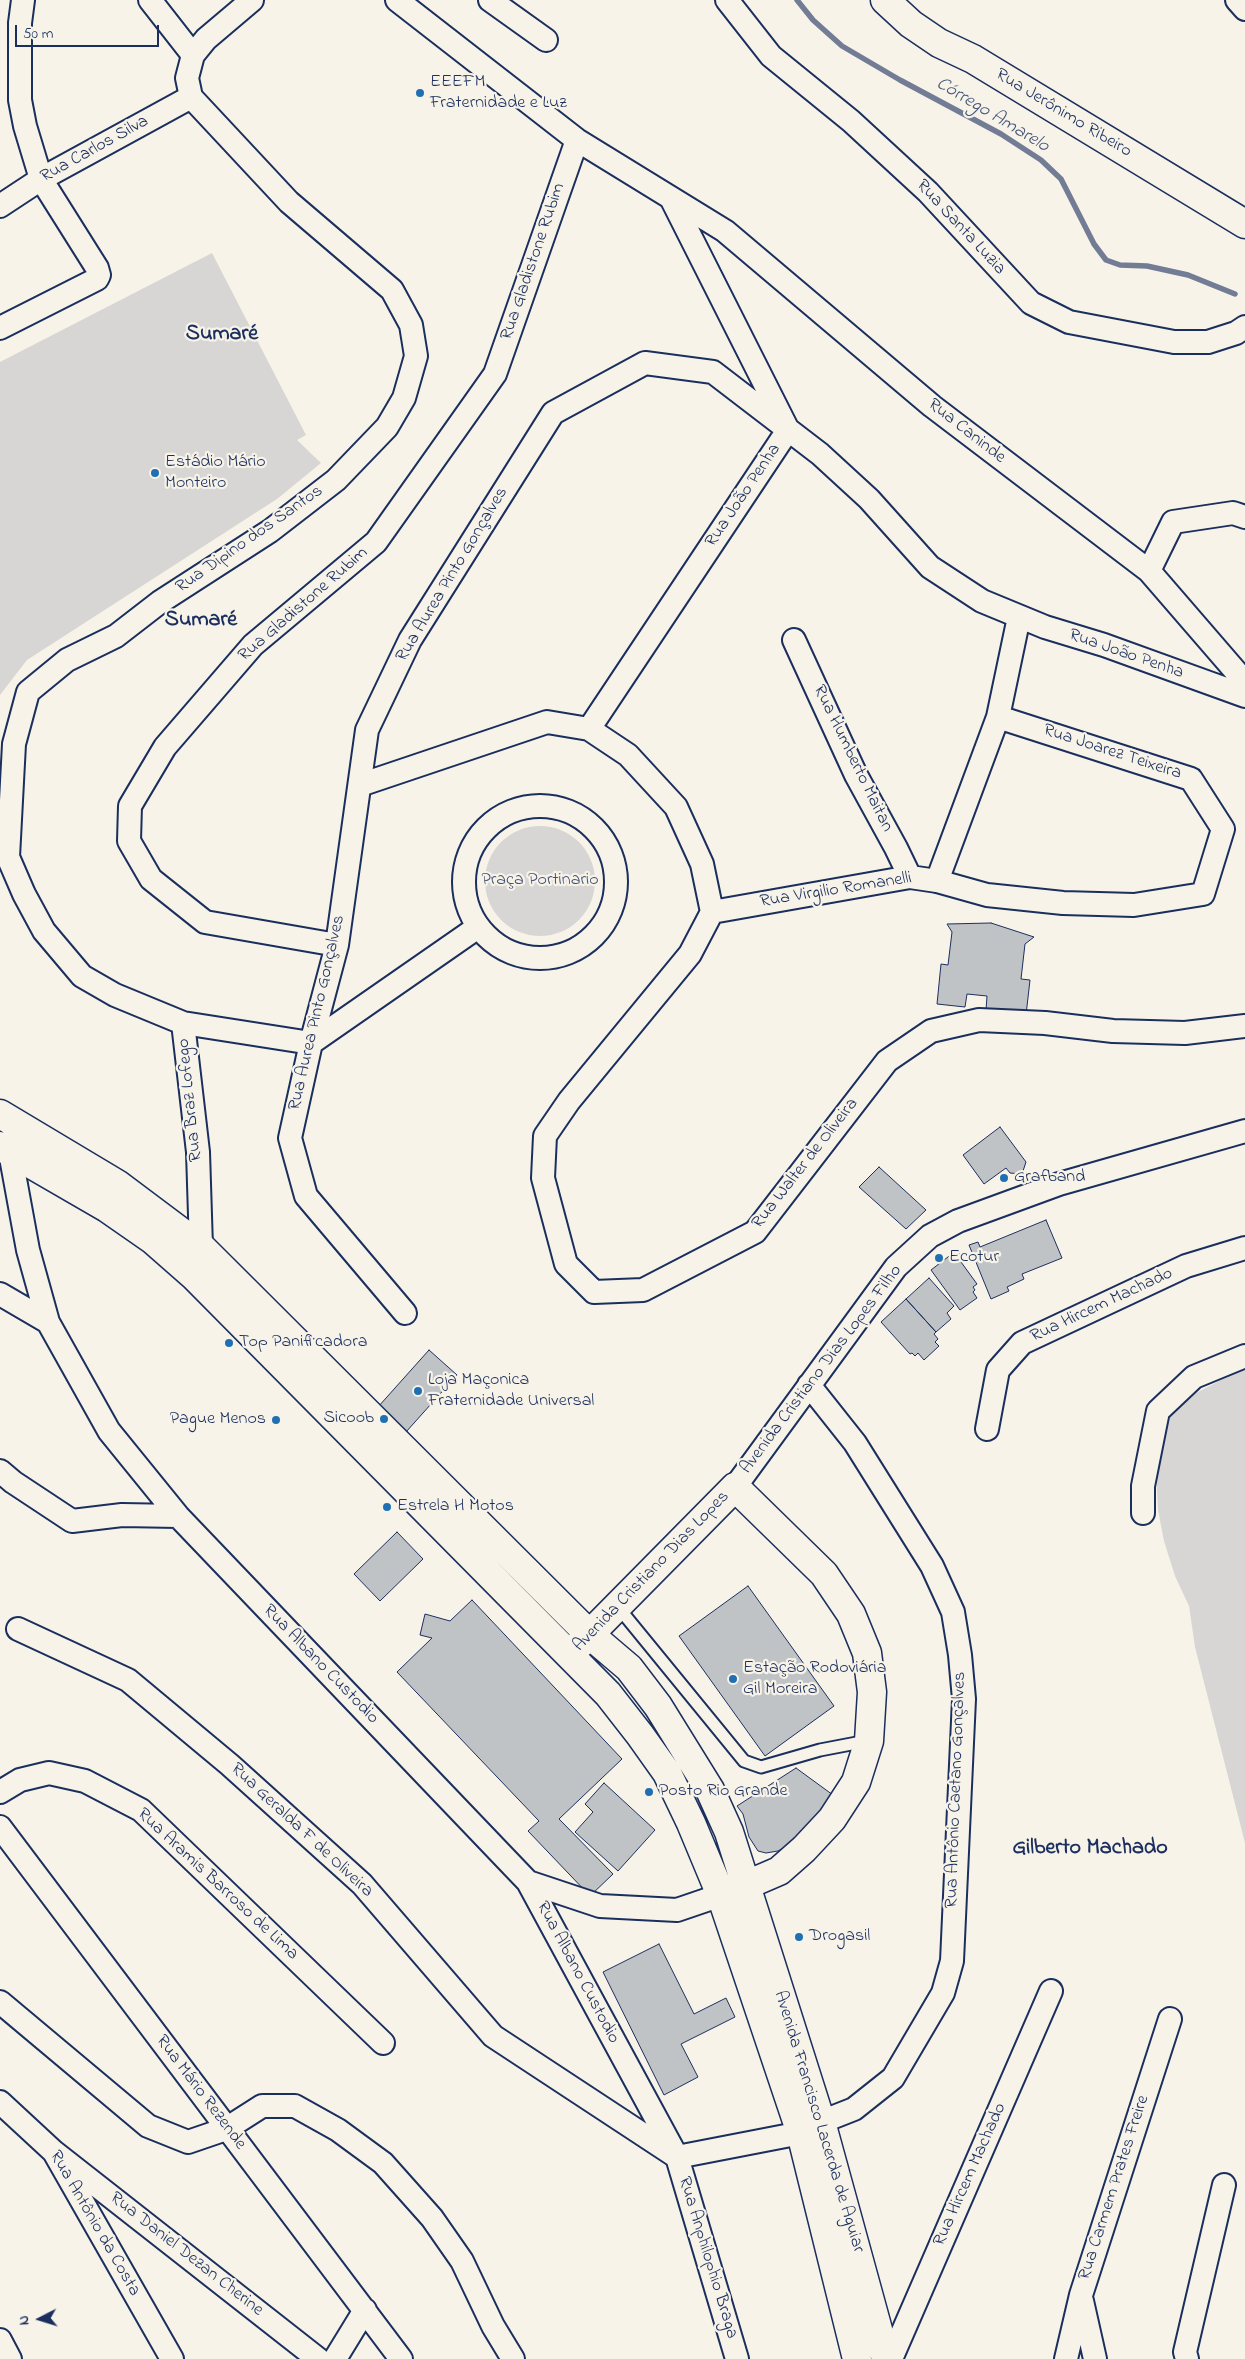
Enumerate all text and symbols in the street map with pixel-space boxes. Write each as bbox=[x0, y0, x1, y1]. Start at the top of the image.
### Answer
scale bar bbox=[18, 15, 161, 47]
text: 50 m bbox=[23, 23, 53, 45]
street label: Rua Jerônimo Ribeiro bbox=[991, 65, 1135, 163]
place label: EEEFM Fraternidade e Luz bbox=[430, 72, 567, 115]
water label: Córrego Amarelo bbox=[931, 73, 1053, 159]
marker: EEEFM Fraternidade e Luz bbox=[414, 87, 426, 99]
street label: Rua Carlos Silva bbox=[37, 111, 153, 189]
street label: Rua Santa Luzia bbox=[910, 176, 1010, 280]
street label: Rua Gladistone Rubim bbox=[497, 181, 571, 343]
district label: Sumaré bbox=[186, 322, 258, 348]
street label: Rua Caninde bbox=[923, 395, 1009, 469]
street label: Rua João Penha bbox=[701, 440, 787, 552]
place label: Estádio Mário Monteiro bbox=[165, 452, 266, 494]
marker: Estádio Mário Monteiro bbox=[149, 467, 161, 479]
street label: Rua Dipino dos Santos bbox=[172, 481, 328, 599]
street label: Rua Aurea Pinto Gonçalves bbox=[392, 484, 514, 666]
street label: Rua Gladistone Rubim bbox=[235, 543, 373, 667]
district label: Sumaré bbox=[165, 608, 237, 634]
street label: Rua João Penha bbox=[1066, 625, 1186, 685]
street label: Rua Humberto Maitan bbox=[807, 682, 897, 836]
street label: Rua Joarez Teixeira bbox=[1040, 720, 1184, 786]
street label: Rua Virgilio Romanelli bbox=[759, 868, 913, 914]
park label: Praça Portinario bbox=[481, 870, 599, 892]
street label: Rua Aurea Pinto Gonçalves bbox=[285, 913, 351, 1113]
street label: Rua Braz Lofego bbox=[174, 1037, 208, 1163]
street label: Rua Walter de Oliveira bbox=[748, 1094, 864, 1234]
place label: Grafband bbox=[1014, 1167, 1085, 1189]
marker: Grafband bbox=[998, 1172, 1010, 1184]
place label: Ecotur bbox=[949, 1247, 999, 1269]
marker: Ecotur bbox=[933, 1252, 945, 1264]
street label: Avenida Cristiano Dias Lopes Filho bbox=[736, 1261, 908, 1479]
street label: Rua Hircem Machado bbox=[1027, 1264, 1177, 1348]
place label: Top Panificadora bbox=[239, 1332, 368, 1354]
marker: Top Panificadora bbox=[223, 1337, 235, 1349]
place label: Loja Maçonica Fraternidade Universal bbox=[428, 1370, 594, 1412]
marker: Loja Maçonica Fraternidade Universal bbox=[412, 1385, 424, 1397]
place label: Sicoob bbox=[324, 1408, 374, 1430]
place label: Pague Menos bbox=[170, 1409, 266, 1431]
marker: Sicoob bbox=[378, 1413, 390, 1425]
marker: Pague Menos bbox=[270, 1414, 282, 1426]
street label: Avenida Cristiano Dias Lopes bbox=[569, 1487, 735, 1657]
place label: Estrela H Motos bbox=[397, 1496, 514, 1518]
marker: Estrela H Motos bbox=[381, 1501, 393, 1513]
street label: Rua Albano Custodio bbox=[257, 1601, 383, 1729]
place label: Estação Rodoviária Gil Moreira bbox=[743, 1658, 886, 1700]
street label: Rua Antônio Caetano Gonçalves bbox=[942, 1671, 972, 1909]
marker: Estação Rodoviária Gil Moreira bbox=[727, 1673, 739, 1685]
street label: Rua Geralda F de Oliveira bbox=[225, 1759, 377, 1903]
place label: Posto Rio Grande bbox=[659, 1781, 787, 1803]
marker: Posto Rio Grande bbox=[643, 1786, 655, 1798]
street label: Rua Aramis Barroso de Lima bbox=[132, 1804, 302, 1966]
district label: Gilberto Machado bbox=[1012, 1836, 1168, 1862]
street label: Rua Albano Custodio bbox=[530, 1898, 624, 2048]
place label: Drogasil bbox=[809, 1926, 870, 1948]
marker: Drogasil bbox=[793, 1931, 805, 1943]
street label: Avenida Francisco Lacerda de Aguiar bbox=[768, 1988, 868, 2256]
street label: Rua Mário Rezende bbox=[150, 2031, 250, 2155]
street label: Rua Carmem Prates Freire bbox=[1075, 2093, 1155, 2283]
street label: Rua Hircem Machado bbox=[930, 2100, 1012, 2250]
street label: Rua Antônio da Costa bbox=[44, 2147, 144, 2301]
street label: Rua Anphilophio Braga bbox=[672, 2175, 742, 2341]
street label: Rua Daniel Dezan Cherine bbox=[105, 2188, 267, 2322]
north arrow bbox=[15, 2294, 65, 2344]
text: N bbox=[14, 2315, 35, 2326]

